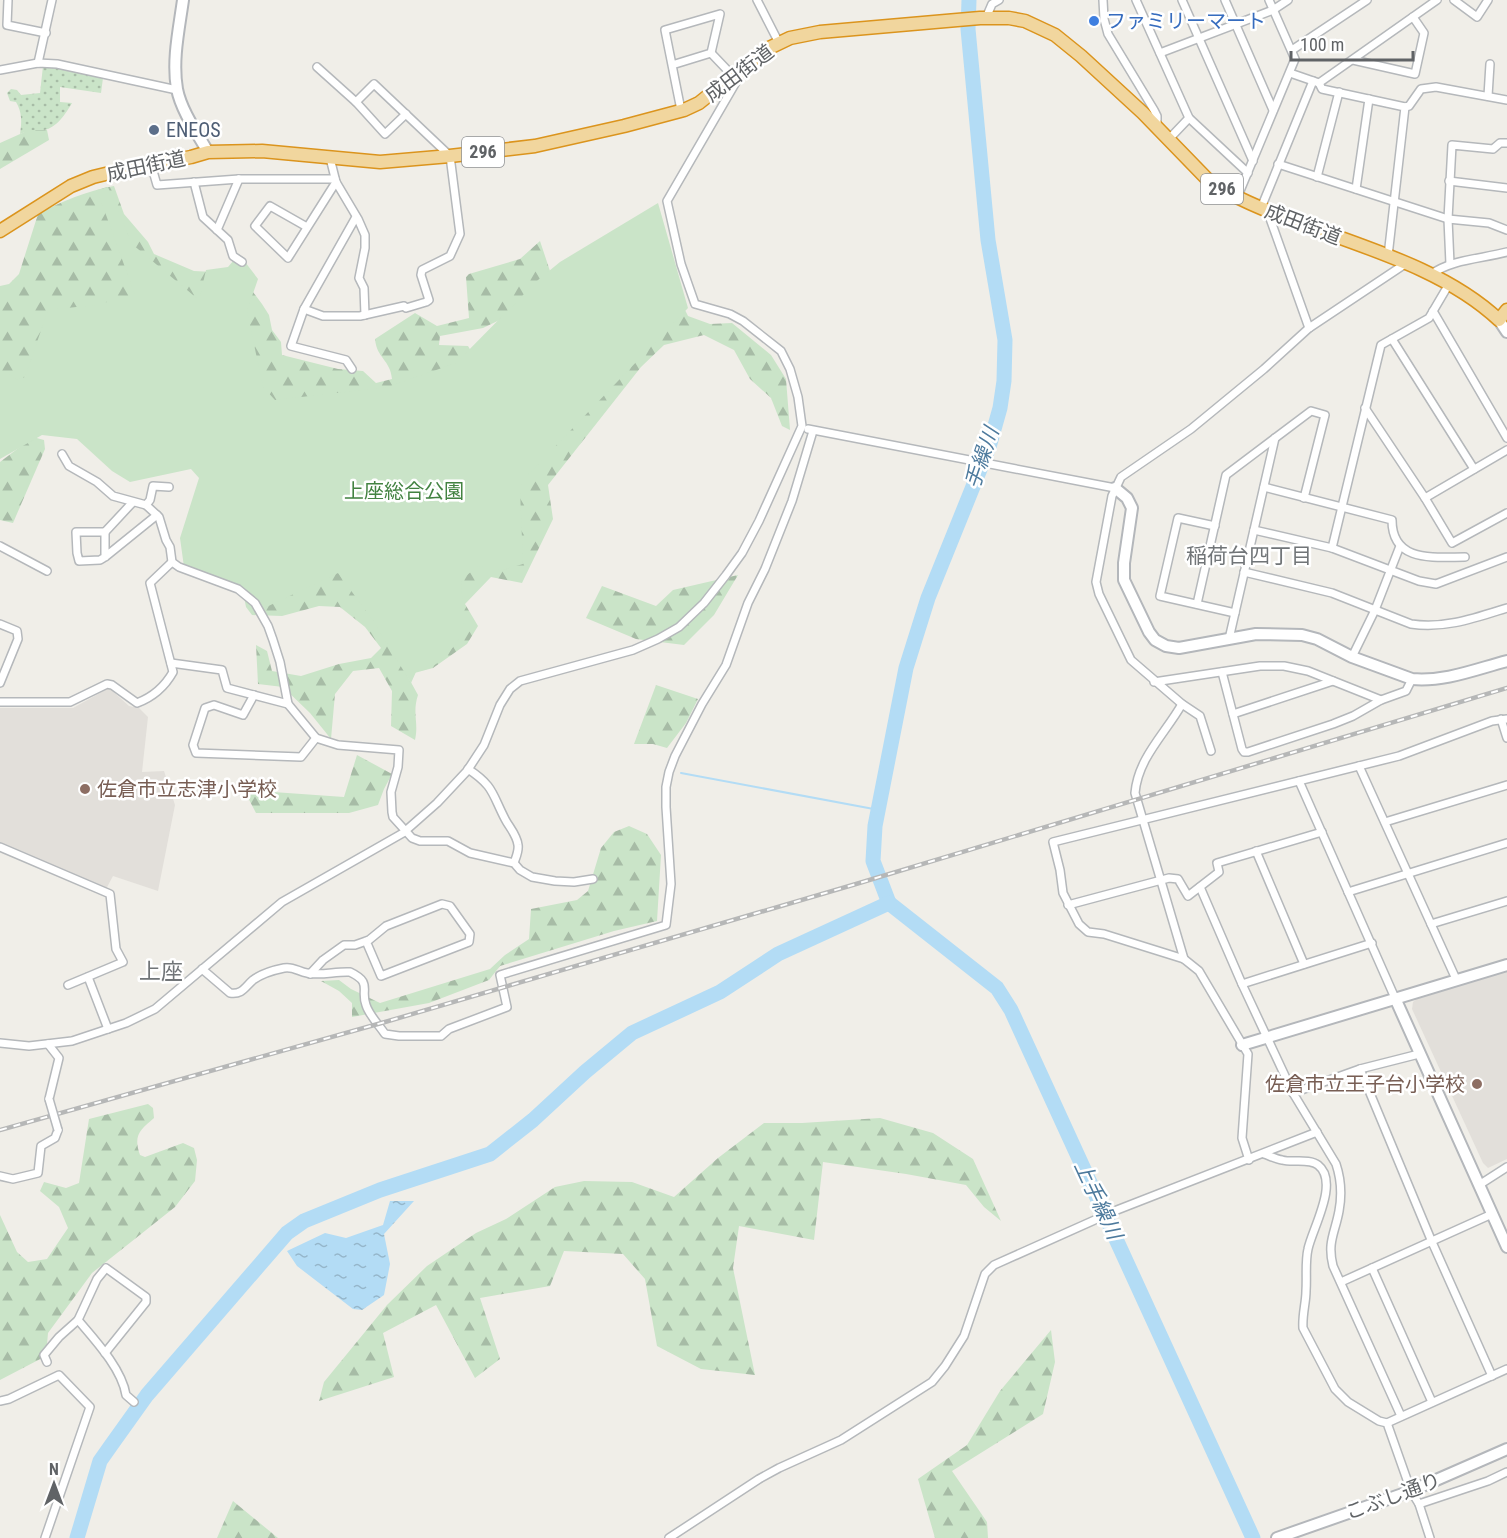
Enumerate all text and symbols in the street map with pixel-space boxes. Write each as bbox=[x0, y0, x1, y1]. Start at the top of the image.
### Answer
place label: ファミリーマート bbox=[1106, 9, 1266, 33]
marker: ファミリーマート bbox=[1087, 14, 1101, 28]
scale bar bbox=[1291, 24, 1412, 62]
text: 100 m bbox=[1300, 34, 1344, 55]
street label: 成田街道 bbox=[700, 39, 778, 107]
place label: ENEOS bbox=[166, 118, 221, 142]
marker: ENEOS bbox=[147, 123, 161, 137]
road number: 296 bbox=[462, 137, 504, 167]
street label: 成田街道 bbox=[104, 146, 188, 186]
road number: 296 bbox=[1201, 174, 1243, 204]
street label: 成田街道 bbox=[1261, 198, 1345, 250]
water label: 手繰川 bbox=[960, 422, 1004, 492]
park label: 上座総合公園 bbox=[344, 479, 464, 503]
district label: 稲荷台四丁目 bbox=[1186, 544, 1312, 568]
place label: 佐倉市立志津小学校 bbox=[97, 777, 277, 801]
marker: 佐倉市立志津小学校 bbox=[78, 782, 92, 796]
district label: 上座 bbox=[139, 959, 183, 984]
place label: 佐倉市立王子台小学校 bbox=[1265, 1072, 1465, 1096]
marker: 佐倉市立王子台小学校 bbox=[1470, 1077, 1484, 1091]
water label: 上手繰川 bbox=[1069, 1157, 1127, 1245]
north arrow bbox=[24, 1454, 84, 1514]
text: N bbox=[49, 1460, 59, 1479]
street label: こぶし通り bbox=[1342, 1468, 1444, 1524]

